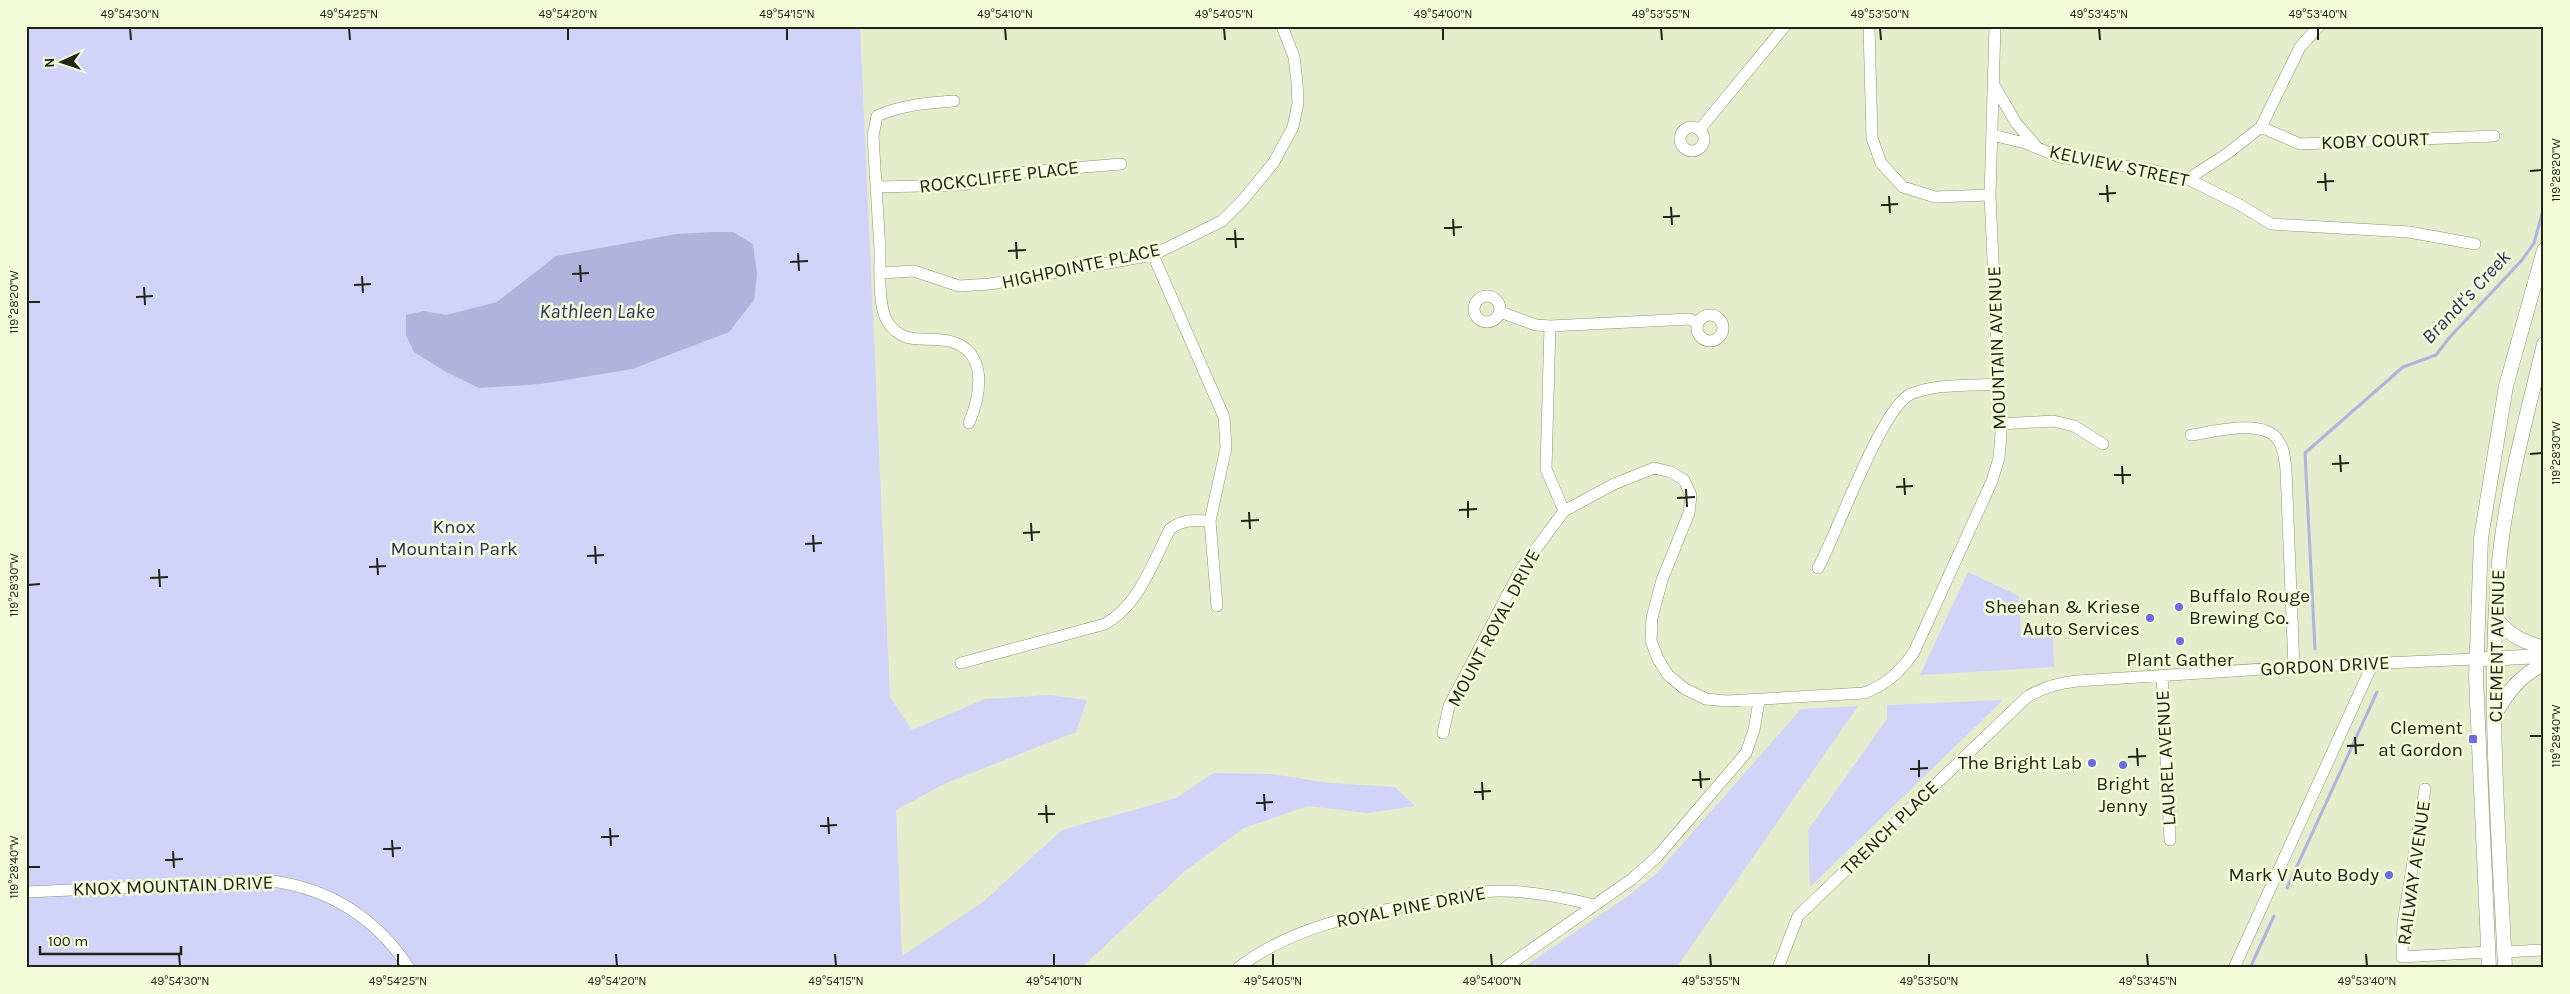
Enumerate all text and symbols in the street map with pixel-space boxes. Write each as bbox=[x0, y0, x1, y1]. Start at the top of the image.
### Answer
text: 49°54'30"N bbox=[101, 7, 159, 21]
text: 49°54'25"N bbox=[320, 7, 378, 21]
text: 49°54'20"N bbox=[539, 7, 597, 21]
text: 49°54'15"N bbox=[759, 7, 815, 21]
text: 49°54'10"N bbox=[977, 7, 1033, 21]
text: 49°54'05"N bbox=[1195, 7, 1253, 21]
text: 49°54'00"N bbox=[1414, 7, 1472, 21]
text: 49°53'55"N bbox=[1632, 7, 1690, 21]
text: 49°53'50"N bbox=[1851, 7, 1910, 21]
text: 49°53'45"N bbox=[2070, 7, 2128, 21]
text: 49°53'40"N bbox=[2289, 7, 2347, 21]
north arrow bbox=[38, 38, 88, 88]
text: N bbox=[41, 57, 58, 68]
street label: KOBY COURT bbox=[2321, 128, 2430, 154]
text: 119°28'20"W bbox=[2549, 138, 2563, 202]
street label: KELVIEW STREET bbox=[2047, 140, 2191, 192]
street label: ROCKCLIFFE PLACE bbox=[918, 156, 1080, 198]
street label: HIGHPOINTE PLACE bbox=[1000, 238, 1162, 294]
water label: Brandt's Creek bbox=[2417, 245, 2516, 348]
street label: MOUNTAIN AVENUE bbox=[1983, 266, 2011, 430]
text: 119°28'20"W bbox=[7, 270, 21, 334]
water label: Kathleen Lake bbox=[539, 300, 655, 323]
text: 119°28'30"W bbox=[2549, 421, 2563, 485]
park label: Knox Mountain Park bbox=[390, 516, 518, 560]
street label: MOUNT ROYAL DRIVE bbox=[1443, 545, 1545, 711]
text: 119°28'30"W bbox=[7, 553, 21, 617]
street label: CLEMENT AVENUE bbox=[2485, 569, 2509, 723]
place label: Buffalo Rouge Brewing Co. bbox=[2189, 585, 2310, 629]
place label: Sheehan & Kriese Auto Services bbox=[1984, 596, 2140, 640]
marker: Buffalo Rouge Brewing Co. bbox=[2173, 601, 2185, 613]
marker: Sheehan & Kriese Auto Services bbox=[2144, 612, 2156, 624]
marker: Plant Gather bbox=[2174, 635, 2186, 647]
place label: Plant Gather bbox=[2126, 649, 2234, 671]
street label: GORDON DRIVE bbox=[2260, 652, 2390, 680]
street label: LAUREL AVENUE bbox=[2151, 690, 2181, 826]
text: 119°28'40"W bbox=[2549, 704, 2563, 768]
place label: Clement at Gordon bbox=[2378, 717, 2463, 761]
marker: Clement at Gordon bbox=[2467, 733, 2479, 745]
place label: The Bright Lab bbox=[1958, 752, 2082, 774]
marker: The Bright Lab bbox=[2086, 757, 2098, 769]
marker: Bright Jenny bbox=[2117, 759, 2129, 771]
place label: Bright Jenny bbox=[2096, 773, 2150, 817]
street label: TRENCH PLACE bbox=[1837, 776, 1943, 880]
street label: RAILWAY AVENUE bbox=[2393, 799, 2435, 947]
text: 119°28'40"W bbox=[7, 835, 21, 899]
place label: Mark V Auto Body bbox=[2228, 864, 2379, 886]
marker: Mark V Auto Body bbox=[2383, 869, 2395, 881]
street label: KNOX MOUNTAIN DRIVE bbox=[72, 872, 274, 900]
street label: ROYAL PINE DRIVE bbox=[1334, 882, 1488, 932]
scale bar bbox=[40, 924, 181, 956]
text: 100 m bbox=[48, 932, 88, 950]
text: 49°54'30"N bbox=[151, 974, 209, 988]
text: 49°54'25"N bbox=[369, 974, 427, 988]
text: 49°54'20"N bbox=[588, 974, 646, 988]
text: 49°54'15"N bbox=[808, 974, 864, 988]
text: 49°54'10"N bbox=[1026, 974, 1082, 988]
text: 49°54'05"N bbox=[1244, 974, 1302, 988]
text: 49°54'00"N bbox=[1463, 974, 1521, 988]
text: 49°53'55"N bbox=[1682, 974, 1740, 988]
text: 49°53'50"N bbox=[1900, 974, 1959, 988]
text: 49°53'45"N bbox=[2119, 974, 2177, 988]
text: 49°53'40"N bbox=[2338, 974, 2396, 988]

